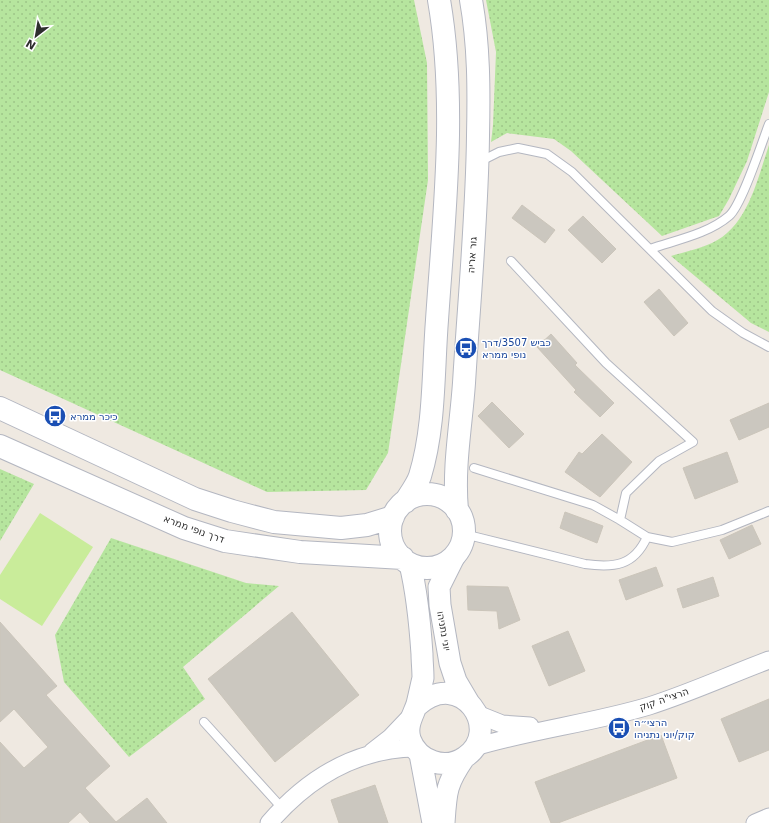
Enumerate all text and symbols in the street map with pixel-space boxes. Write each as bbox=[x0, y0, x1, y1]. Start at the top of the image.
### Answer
north arrow bbox=[16, 16, 56, 56]
text: N bbox=[24, 36, 38, 52]
street label: גור אריה bbox=[465, 236, 479, 274]
bus stop icon: כביש 3507/דרך נופי ממרא bbox=[453, 335, 479, 361]
place label: כביש 3507/דרך נופי ממרא bbox=[482, 337, 551, 360]
bus stop icon: כיכר ממרא bbox=[42, 403, 68, 429]
place label: כיכר ממרא bbox=[70, 411, 118, 422]
street label: דרך נופי ממרא bbox=[162, 513, 226, 545]
street label: יוני נתניהו bbox=[435, 610, 453, 652]
street label: הרצי"ה קוק bbox=[638, 685, 690, 713]
bus stop icon: הרצי״ה קוק/יוני נתניהו bbox=[606, 715, 632, 741]
place label: הרצי״ה קוק/יוני נתניהו bbox=[634, 717, 695, 740]

